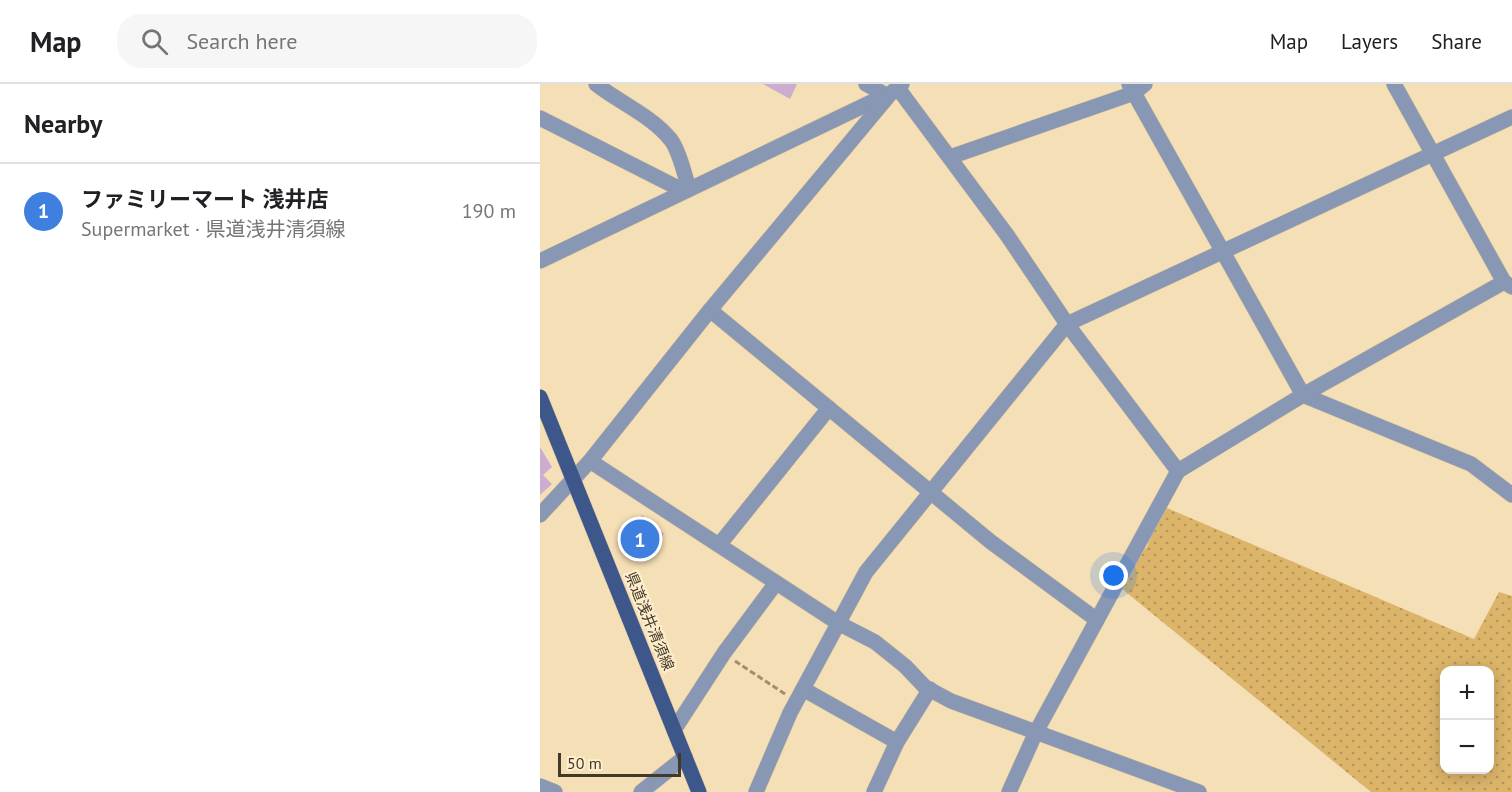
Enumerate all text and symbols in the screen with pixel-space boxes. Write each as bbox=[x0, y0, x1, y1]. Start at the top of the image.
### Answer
search box bbox=[117, 14, 537, 68]
text: Map bbox=[30, 23, 81, 60]
icon: search bbox=[138, 25, 171, 58]
text: Search here bbox=[186, 27, 297, 55]
text: Map bbox=[1270, 28, 1308, 55]
text: Layers bbox=[1341, 28, 1398, 55]
text: Share bbox=[1431, 28, 1482, 55]
text: Nearby bbox=[24, 107, 102, 140]
text: ファミリーマート 浅井店 bbox=[81, 185, 329, 213]
text: 1 bbox=[38, 198, 49, 224]
text: 190 m bbox=[462, 198, 516, 224]
text: Supermarket · 県道浅井清須線 bbox=[81, 216, 345, 242]
pin: 1 bbox=[620, 516, 660, 562]
your location bbox=[1099, 561, 1128, 590]
street label: 県道浅井清須線 bbox=[622, 569, 678, 673]
map controls bbox=[1440, 666, 1494, 774]
button: + bbox=[1440, 666, 1494, 720]
button: − bbox=[1440, 720, 1494, 774]
scale bar bbox=[558, 750, 681, 778]
text: 50 m bbox=[567, 753, 602, 773]

